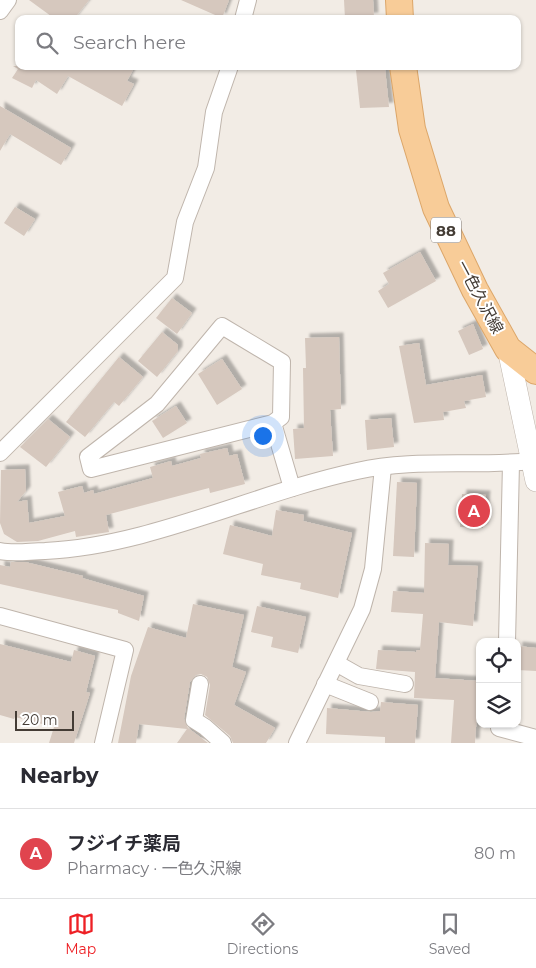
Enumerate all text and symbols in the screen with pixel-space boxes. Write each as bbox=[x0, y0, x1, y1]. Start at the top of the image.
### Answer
search box bbox=[15, 15, 521, 70]
icon: search bbox=[33, 29, 61, 57]
text: Search here bbox=[73, 31, 186, 54]
road number: 88 bbox=[431, 218, 461, 242]
street label: 一色久沢線 bbox=[453, 257, 507, 337]
your location bbox=[250, 423, 276, 449]
pin: A bbox=[458, 492, 490, 530]
map controls bbox=[476, 638, 521, 728]
button: locate bbox=[476, 638, 521, 683]
button: layers bbox=[476, 683, 521, 728]
scale bar bbox=[15, 708, 74, 731]
text: 20 m bbox=[22, 711, 58, 729]
text: Nearby bbox=[20, 763, 99, 788]
text: フジイチ薬局 bbox=[67, 832, 181, 855]
text: A bbox=[30, 844, 42, 863]
text: 80 m bbox=[474, 844, 516, 863]
text: Pharmacy · 一色久沢線 bbox=[67, 859, 241, 878]
tab: Map bbox=[65, 910, 96, 958]
tab: Directions bbox=[227, 910, 298, 958]
tab: Saved bbox=[429, 910, 471, 958]

